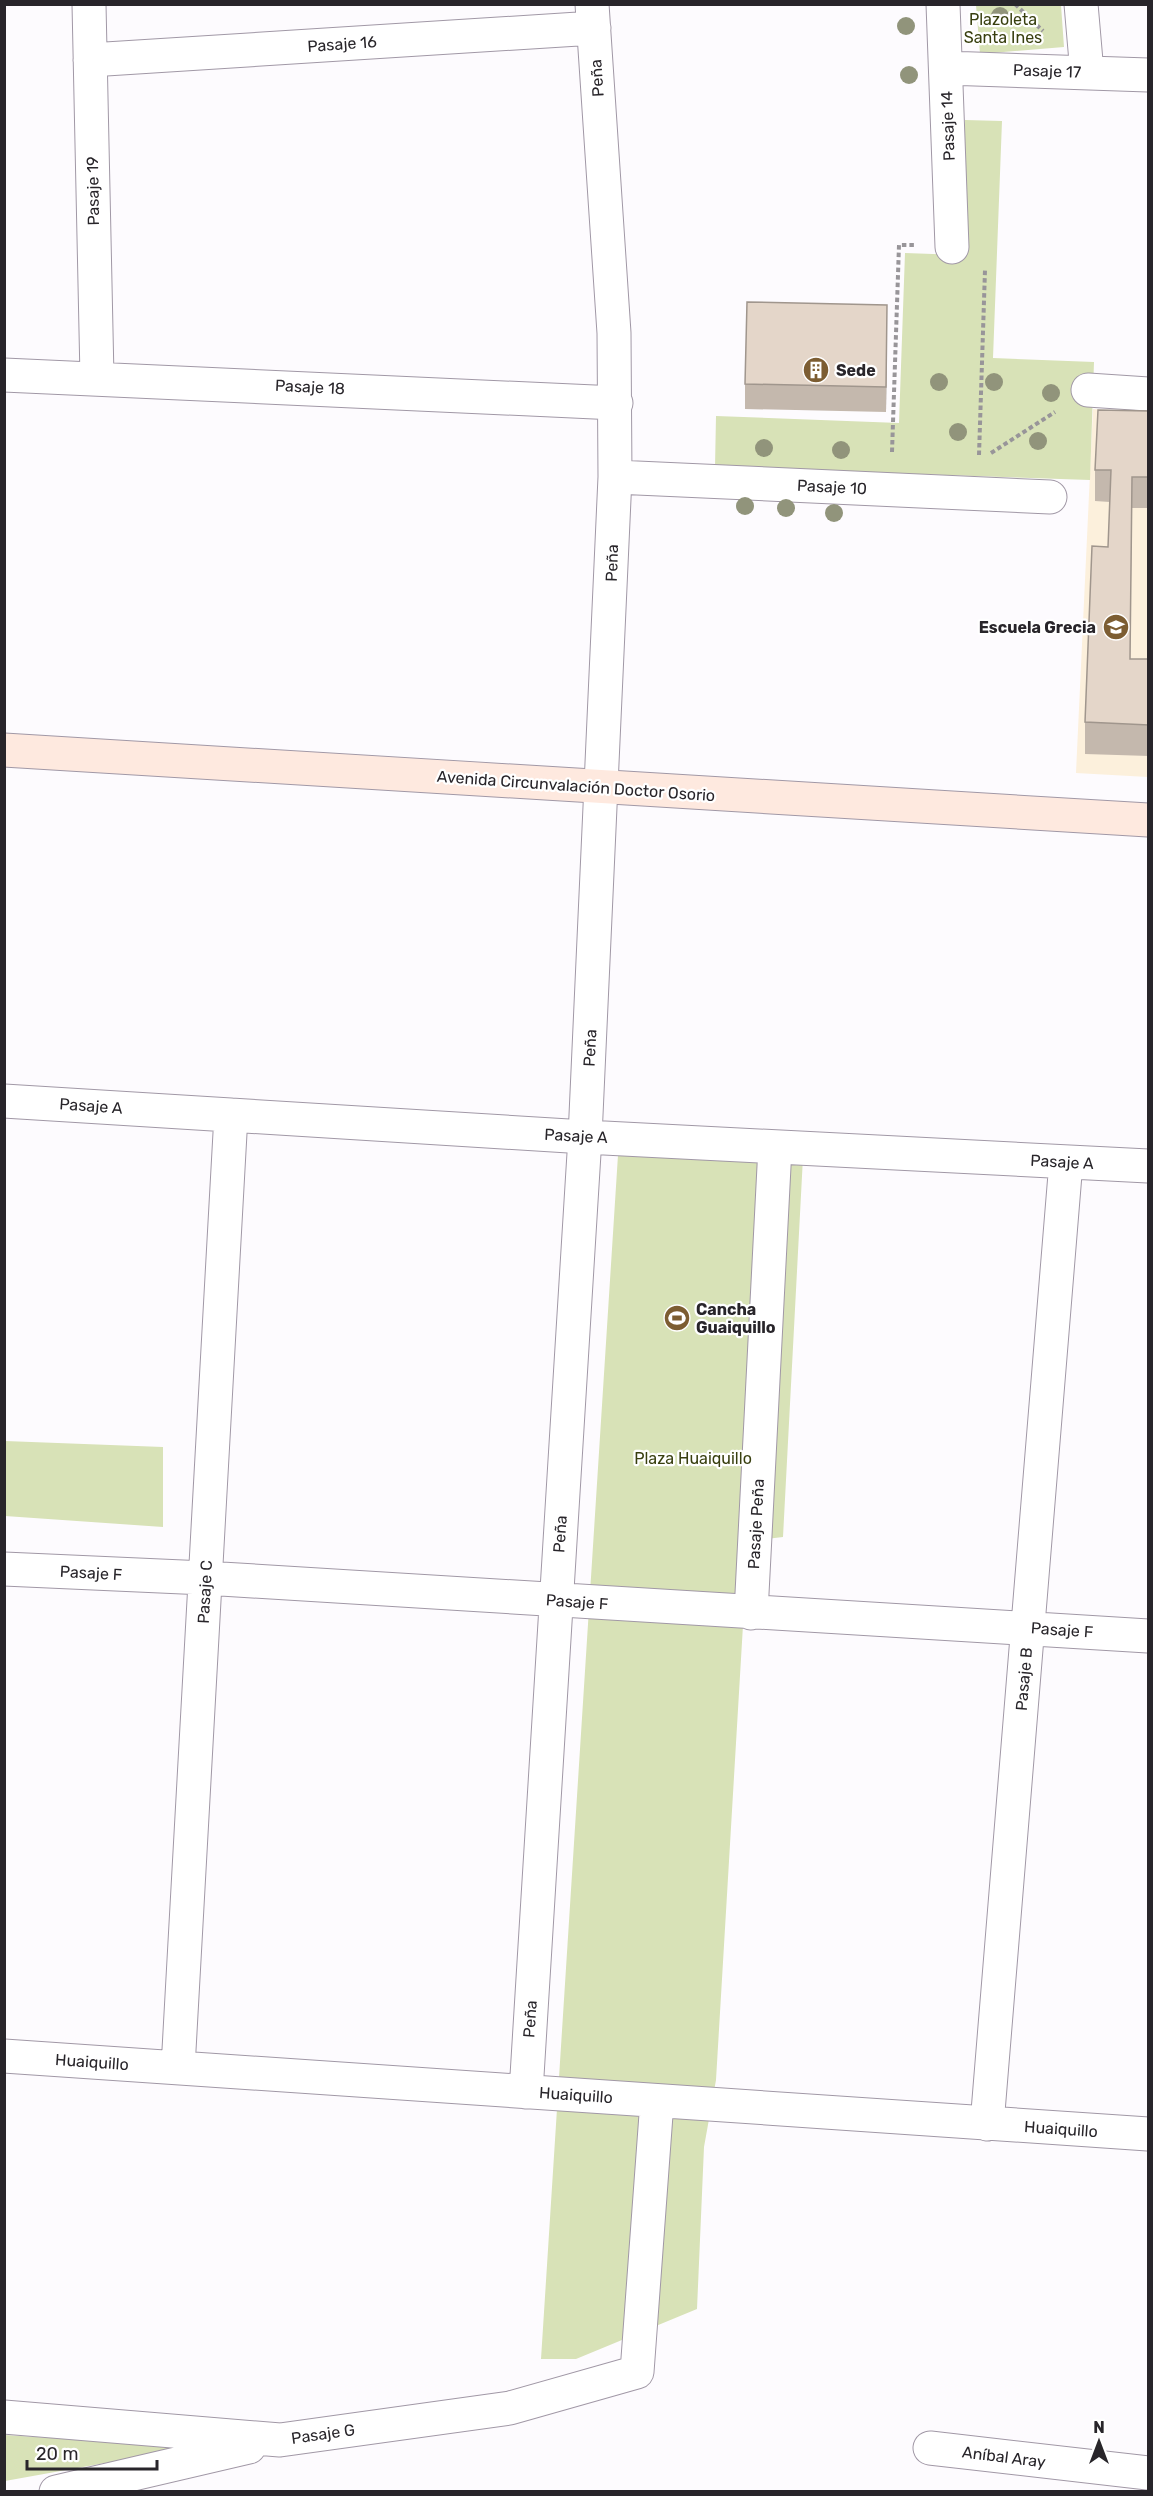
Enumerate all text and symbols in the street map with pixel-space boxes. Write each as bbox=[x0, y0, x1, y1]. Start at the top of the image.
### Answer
park label: Plazoleta Santa Ines bbox=[964, 10, 1042, 47]
street label: Pasaje 16 bbox=[307, 32, 378, 56]
street label: Peña bbox=[586, 59, 608, 97]
street label: Pasaje 17 bbox=[1013, 60, 1081, 82]
street label: Pasaje 14 bbox=[937, 91, 959, 161]
street label: Pasaje 19 bbox=[83, 156, 103, 226]
building icon: Sede bbox=[801, 355, 831, 385]
place label: Sede bbox=[836, 361, 876, 380]
street label: Pasaje 18 bbox=[275, 376, 345, 398]
street label: Pasaje 10 bbox=[797, 476, 867, 498]
street label: Peña bbox=[602, 544, 622, 582]
school or university icon: Escuela Grecia bbox=[1101, 612, 1131, 642]
place label: Escuela Grecia bbox=[979, 618, 1096, 637]
street label: Avenida Circunvalación Doctor Osorio bbox=[436, 767, 716, 805]
street label: Peña bbox=[580, 1029, 600, 1067]
street label: Pasaje A bbox=[59, 1094, 124, 1118]
street label: Pasaje A bbox=[544, 1125, 608, 1147]
street label: Pasaje A bbox=[1030, 1151, 1094, 1173]
place label: Cancha Guaiquillo bbox=[696, 1300, 776, 1337]
sports icon: Cancha Guaiquillo bbox=[662, 1303, 692, 1333]
park label: Plaza Huaiquillo bbox=[634, 1449, 752, 1468]
street label: Pasaje Peña bbox=[744, 1478, 768, 1570]
street label: Peña bbox=[549, 1515, 571, 1553]
street label: Pasaje C bbox=[194, 1560, 216, 1624]
street label: Pasaje F bbox=[59, 1562, 123, 1584]
street label: Pasaje F bbox=[545, 1590, 609, 1614]
street label: Pasaje F bbox=[1030, 1618, 1094, 1642]
street label: Pasaje B bbox=[1012, 1646, 1036, 1712]
street label: Peña bbox=[519, 2000, 541, 2038]
street label: Huaiquillo bbox=[55, 2050, 129, 2074]
street label: Huaiquillo bbox=[539, 2083, 613, 2107]
street label: Huaiquillo bbox=[1024, 2117, 1098, 2141]
north arrow bbox=[1069, 2412, 1129, 2472]
text: N bbox=[1093, 2418, 1105, 2437]
street label: Pasaje G bbox=[290, 2420, 356, 2448]
scale bar bbox=[27, 2433, 158, 2471]
street label: Aníbal Aray bbox=[961, 2442, 1047, 2472]
text: 20 m bbox=[36, 2443, 78, 2465]

